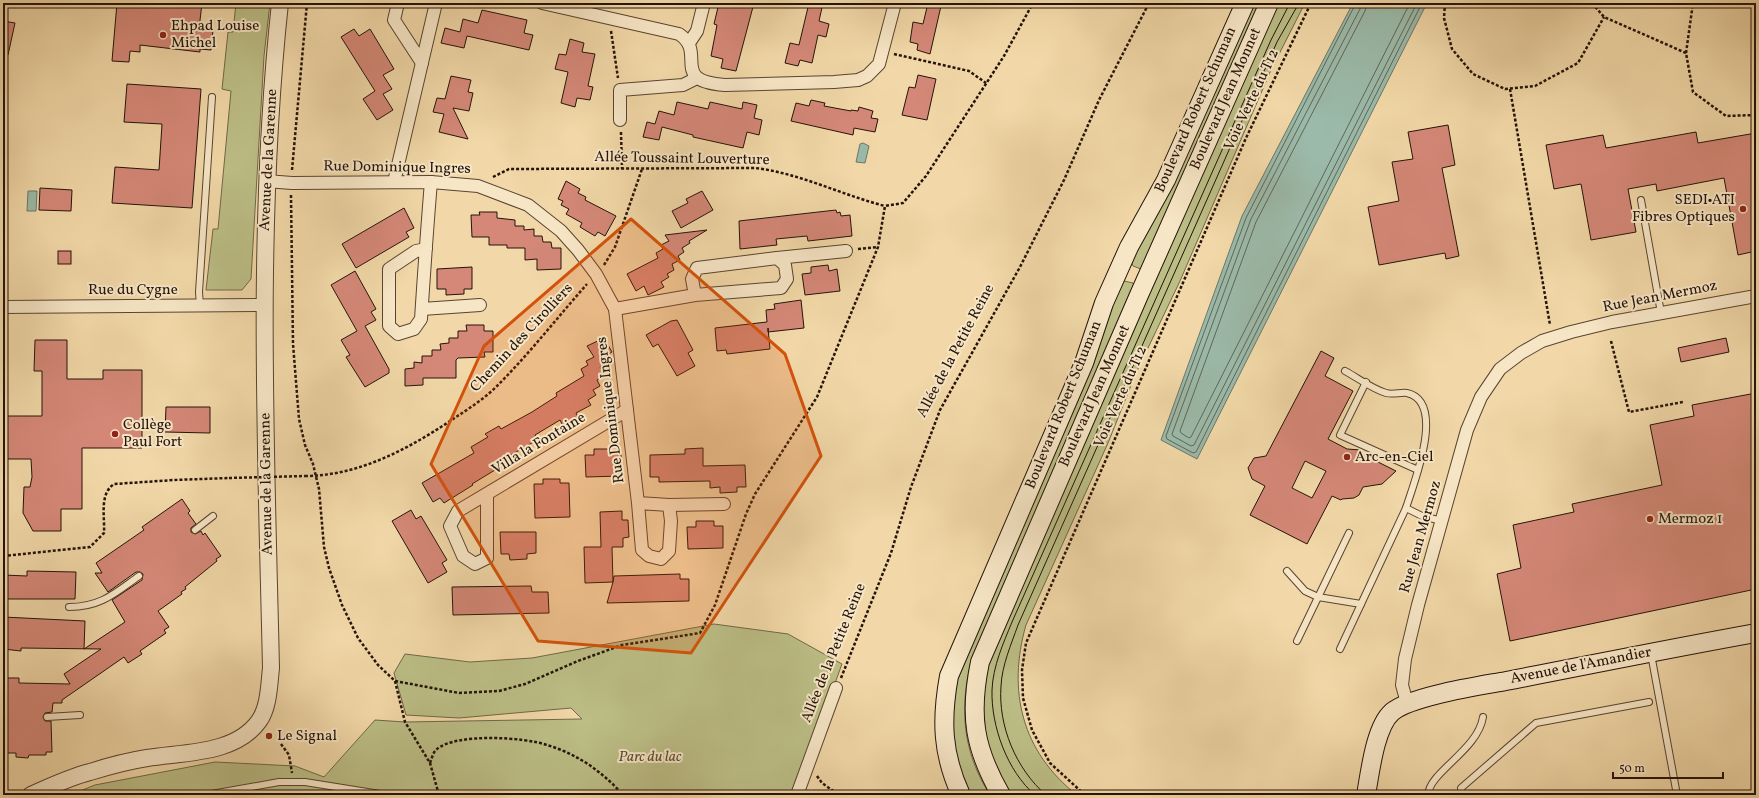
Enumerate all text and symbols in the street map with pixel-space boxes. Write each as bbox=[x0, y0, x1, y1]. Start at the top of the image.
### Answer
place label: Ehpad Louise Michel bbox=[171, 16, 259, 54]
street label: Boulevard Robert Schuman bbox=[1150, 24, 1242, 196]
street label: Boulevard Jean Monnet bbox=[1185, 24, 1267, 174]
marker: Ehpad Louise Michel bbox=[158, 30, 168, 40]
street label: Voie Verte du T12 bbox=[1219, 46, 1285, 154]
street label: Avenue de la Garenne bbox=[255, 88, 283, 232]
street label: Allée Toussaint Louverture bbox=[594, 147, 770, 171]
street label: Rue Dominique Ingres bbox=[323, 156, 471, 180]
place label: SEDI•ATI Fibres Optiques bbox=[1632, 190, 1735, 228]
marker: SEDI•ATI Fibres Optiques bbox=[1738, 204, 1748, 214]
street label: Rue Jean Mermoz bbox=[1601, 276, 1719, 318]
street label: Chemin des Cirolliers bbox=[466, 279, 578, 397]
street label: Rue du Cygne bbox=[88, 280, 178, 301]
street label: Allée de la Petite Reine bbox=[912, 281, 1000, 421]
street label: Boulevard Robert Schuman bbox=[1021, 318, 1107, 492]
street label: Boulevard Jean Monnet bbox=[1054, 321, 1136, 471]
street label: Rue Dominique Ingres bbox=[592, 336, 630, 484]
street label: Voie Verte du T12 bbox=[1089, 343, 1153, 451]
street label: Villa la Fontaine bbox=[488, 408, 590, 480]
street label: Avenue de la Garenne bbox=[255, 413, 279, 555]
place label: Collège Paul Fort bbox=[123, 415, 182, 453]
marker: Collège Paul Fort bbox=[110, 429, 120, 439]
place label: Arc-en-Ciel bbox=[1355, 447, 1433, 468]
marker: Arc-en-Ciel bbox=[1342, 452, 1352, 462]
street label: Rue Jean Mermoz bbox=[1395, 478, 1447, 596]
place label: Mermoz 1 bbox=[1658, 509, 1723, 530]
marker: Mermoz 1 bbox=[1645, 514, 1655, 524]
street label: Allée de la Petite Reine bbox=[796, 580, 872, 726]
street label: Avenue de l'Amandier bbox=[1509, 642, 1653, 690]
place label: Le Signal bbox=[277, 726, 337, 747]
marker: Le Signal bbox=[264, 731, 274, 741]
park label: Parc du lac bbox=[619, 747, 682, 768]
scale bar bbox=[1613, 754, 1723, 780]
text: 50 m bbox=[1619, 761, 1645, 777]

